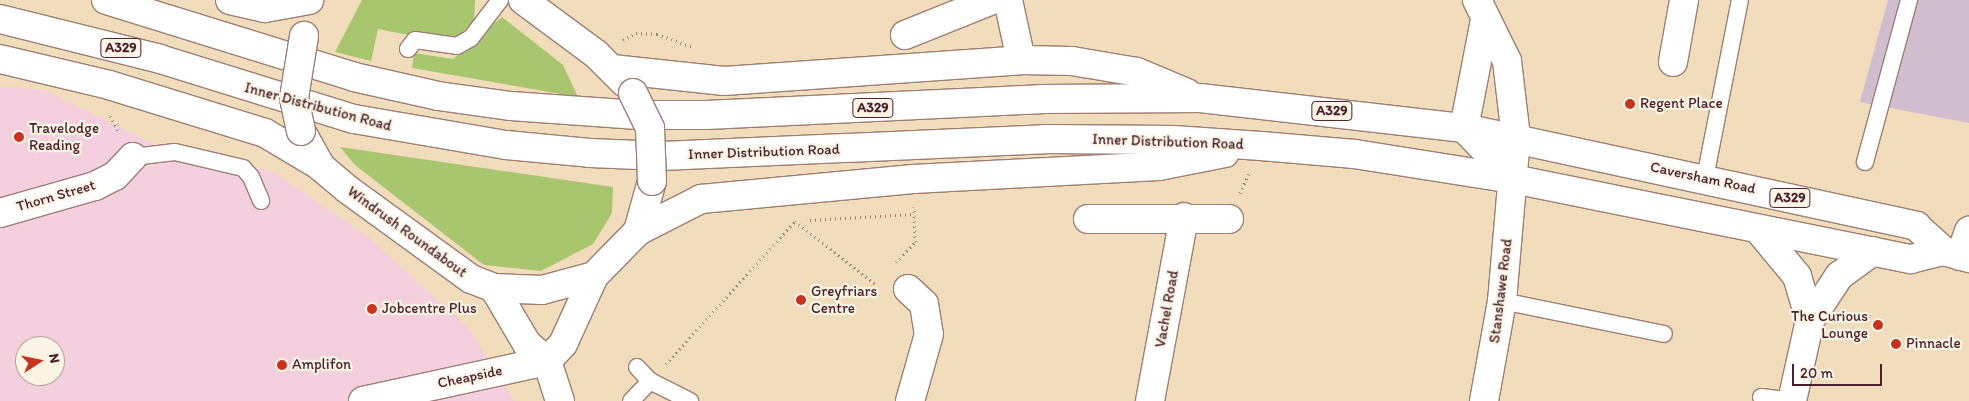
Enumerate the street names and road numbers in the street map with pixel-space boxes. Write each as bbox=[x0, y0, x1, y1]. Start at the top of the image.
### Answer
road number: A329 bbox=[100, 36, 142, 59]
street label: Inner Distribution Road bbox=[242, 79, 394, 135]
road number: A329 bbox=[852, 96, 894, 120]
road number: A329 bbox=[1311, 100, 1353, 122]
street label: Inner Distribution Road bbox=[1092, 130, 1244, 154]
street label: Inner Distribution Road bbox=[688, 140, 840, 164]
street label: Caversham Road bbox=[1649, 158, 1757, 198]
street label: Thorn Street bbox=[14, 176, 98, 216]
street label: Windrush Roundabout bbox=[344, 183, 470, 281]
road number: A329 bbox=[1769, 187, 1811, 210]
street label: Stanshawe Road bbox=[1486, 238, 1516, 344]
street label: Vachel Road bbox=[1151, 269, 1183, 349]
street label: Cheapside bbox=[436, 361, 504, 393]

